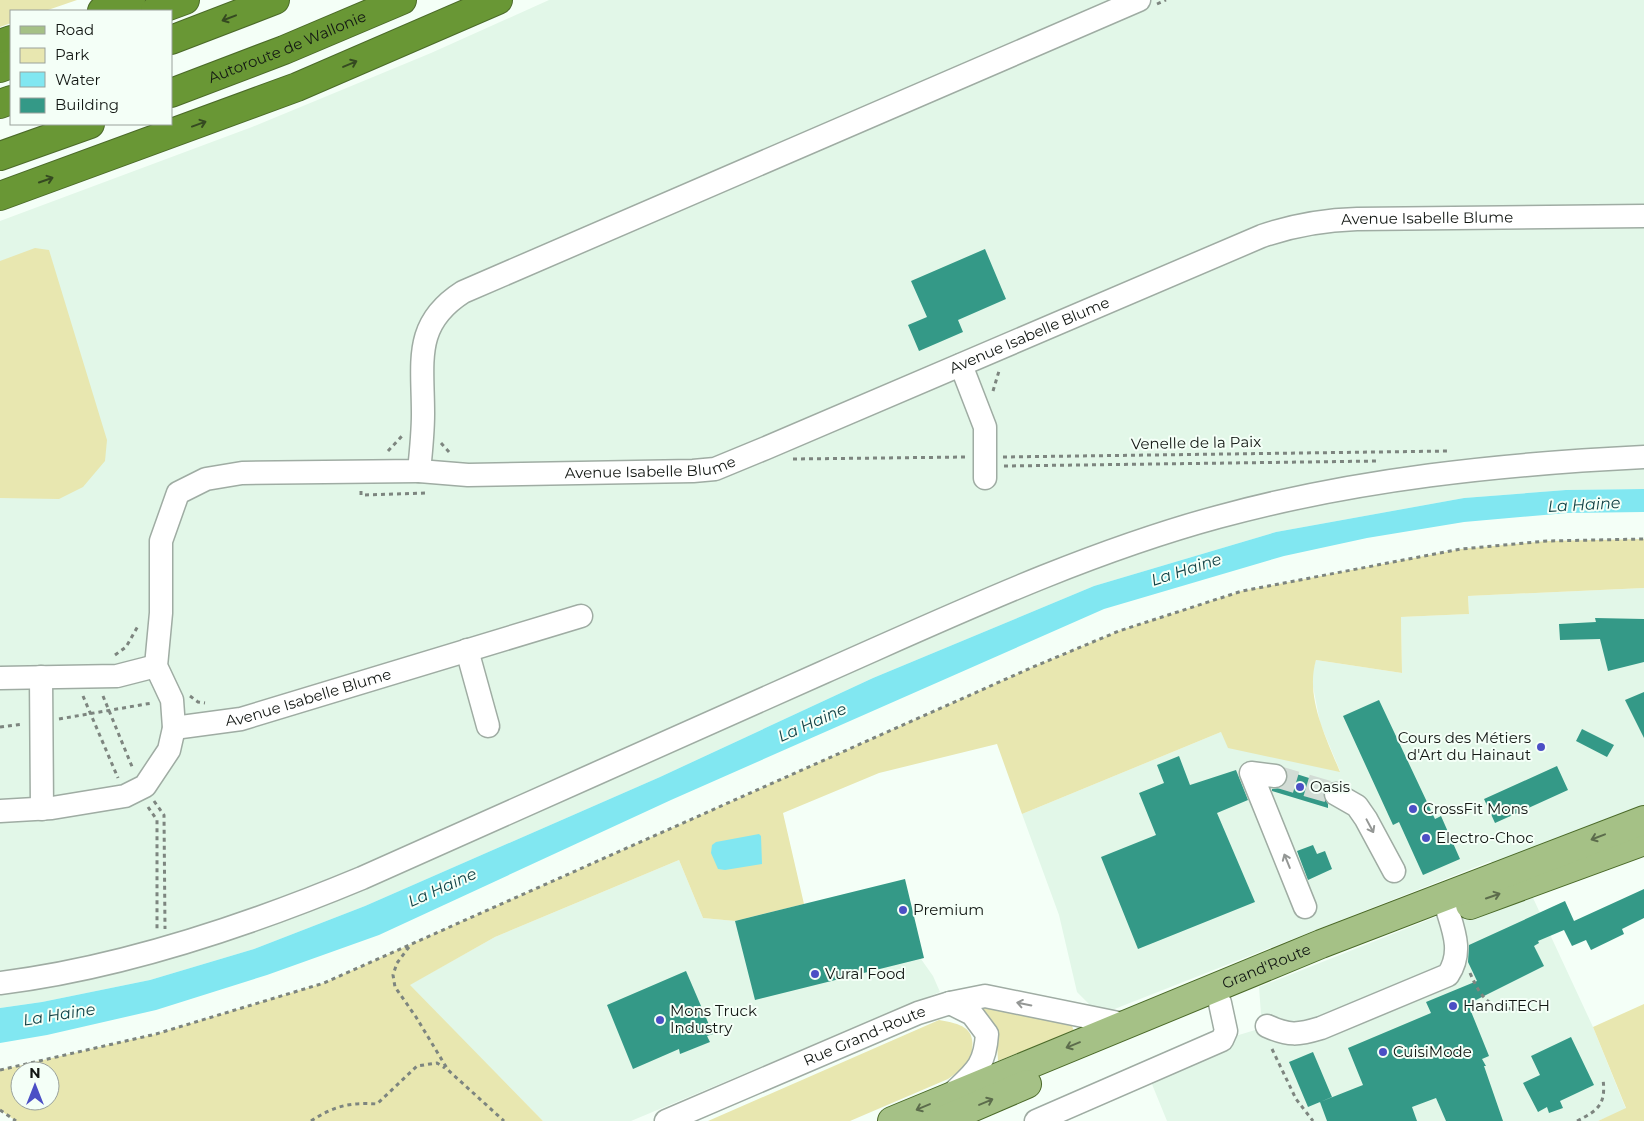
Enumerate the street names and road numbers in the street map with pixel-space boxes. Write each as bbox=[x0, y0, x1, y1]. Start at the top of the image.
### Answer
street label: Autoroute de Wallonie bbox=[205, 6, 369, 87]
street label: Avenue Isabelle Blume bbox=[1341, 207, 1513, 229]
street label: Avenue Isabelle Blume bbox=[946, 292, 1112, 377]
street label: Venelle de la Paix bbox=[1131, 432, 1261, 453]
street label: Avenue Isabelle Blume bbox=[565, 451, 739, 482]
street label: Avenue Isabelle Blume bbox=[224, 664, 393, 730]
street label: Grand'Route bbox=[1219, 939, 1313, 993]
street label: Rue Grand-Route bbox=[800, 1001, 928, 1070]

